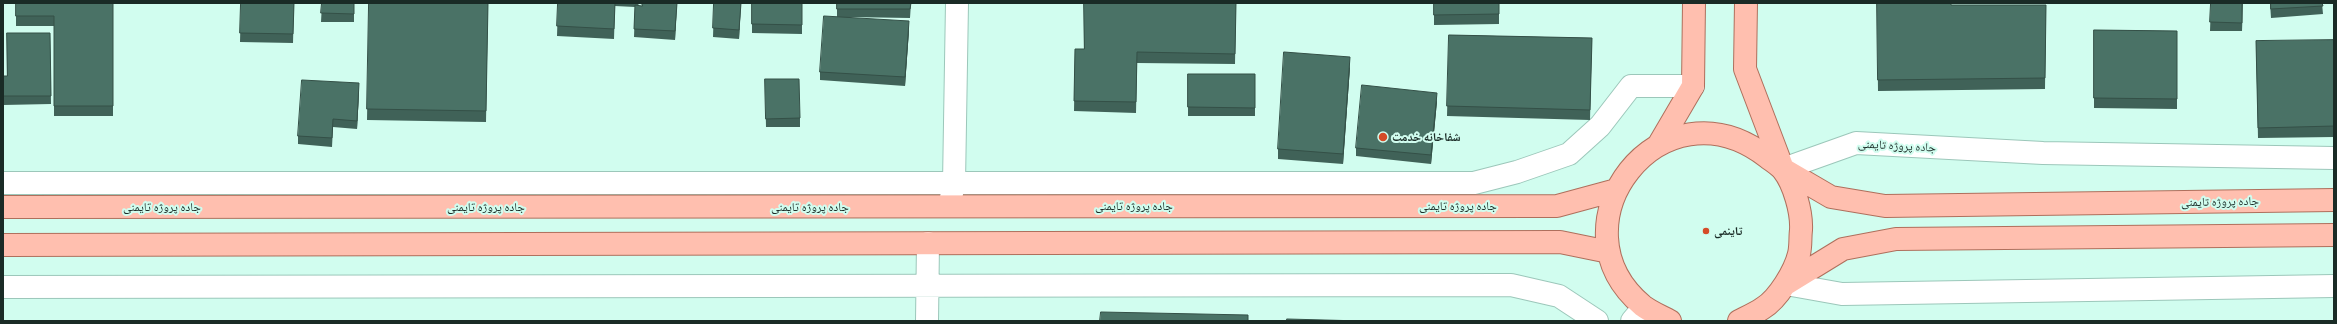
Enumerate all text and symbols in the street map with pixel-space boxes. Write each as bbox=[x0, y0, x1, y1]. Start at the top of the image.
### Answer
place label: شفاخانه خدمت bbox=[1392, 130, 1461, 144]
marker: شفاخانه خدمت bbox=[1377, 131, 1389, 143]
street label: جاده پروژه تایمنی bbox=[1858, 137, 1936, 155]
street label: جاده پروژه تایمنی bbox=[2181, 194, 2259, 210]
street label: جاده پروژه تایمنی bbox=[1095, 199, 1173, 213]
street label: جاده پروژه تایمنی bbox=[1419, 199, 1497, 213]
street label: جاده پروژه تایمنی bbox=[123, 200, 201, 214]
street label: جاده پروژه تایمنی bbox=[447, 200, 525, 214]
street label: جاده پروژه تایمنی bbox=[771, 200, 849, 214]
place label: تاینمی bbox=[1714, 224, 1742, 238]
marker: تاینمی bbox=[1701, 226, 1711, 236]

